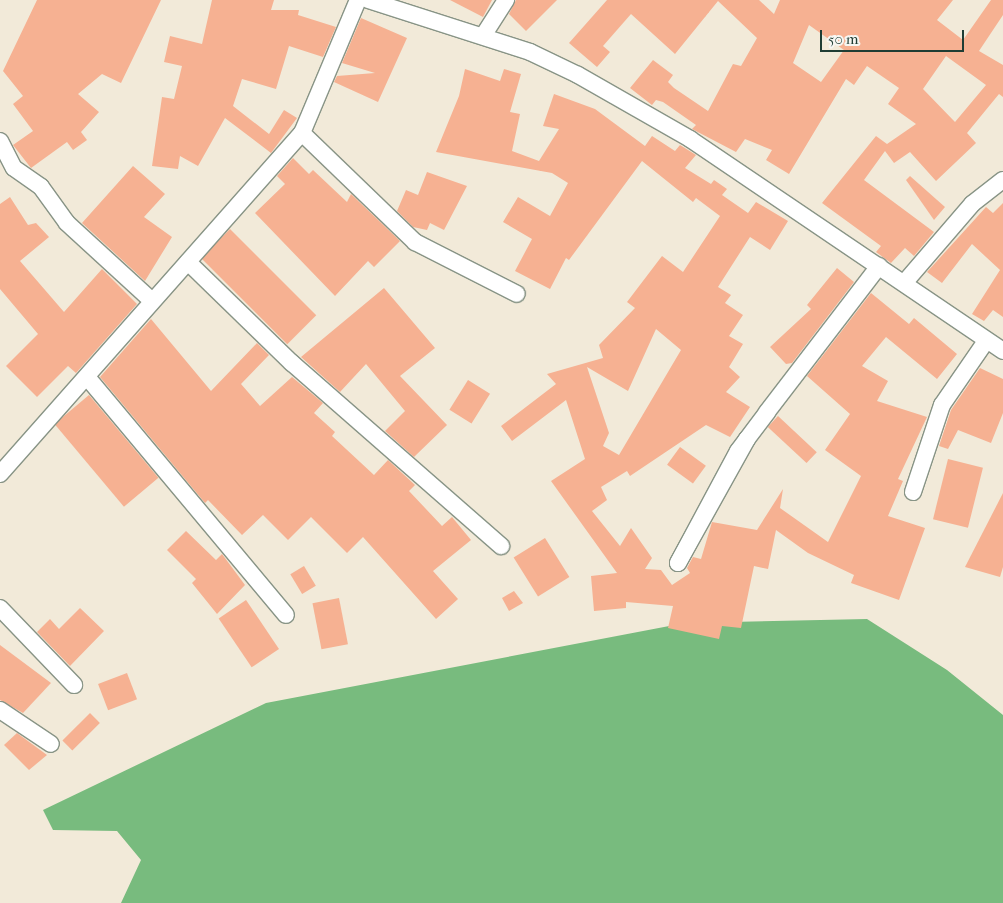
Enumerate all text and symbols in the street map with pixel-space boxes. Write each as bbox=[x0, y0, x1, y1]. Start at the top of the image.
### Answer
scale bar bbox=[823, 20, 967, 52]
text: 50 m bbox=[828, 30, 858, 48]

